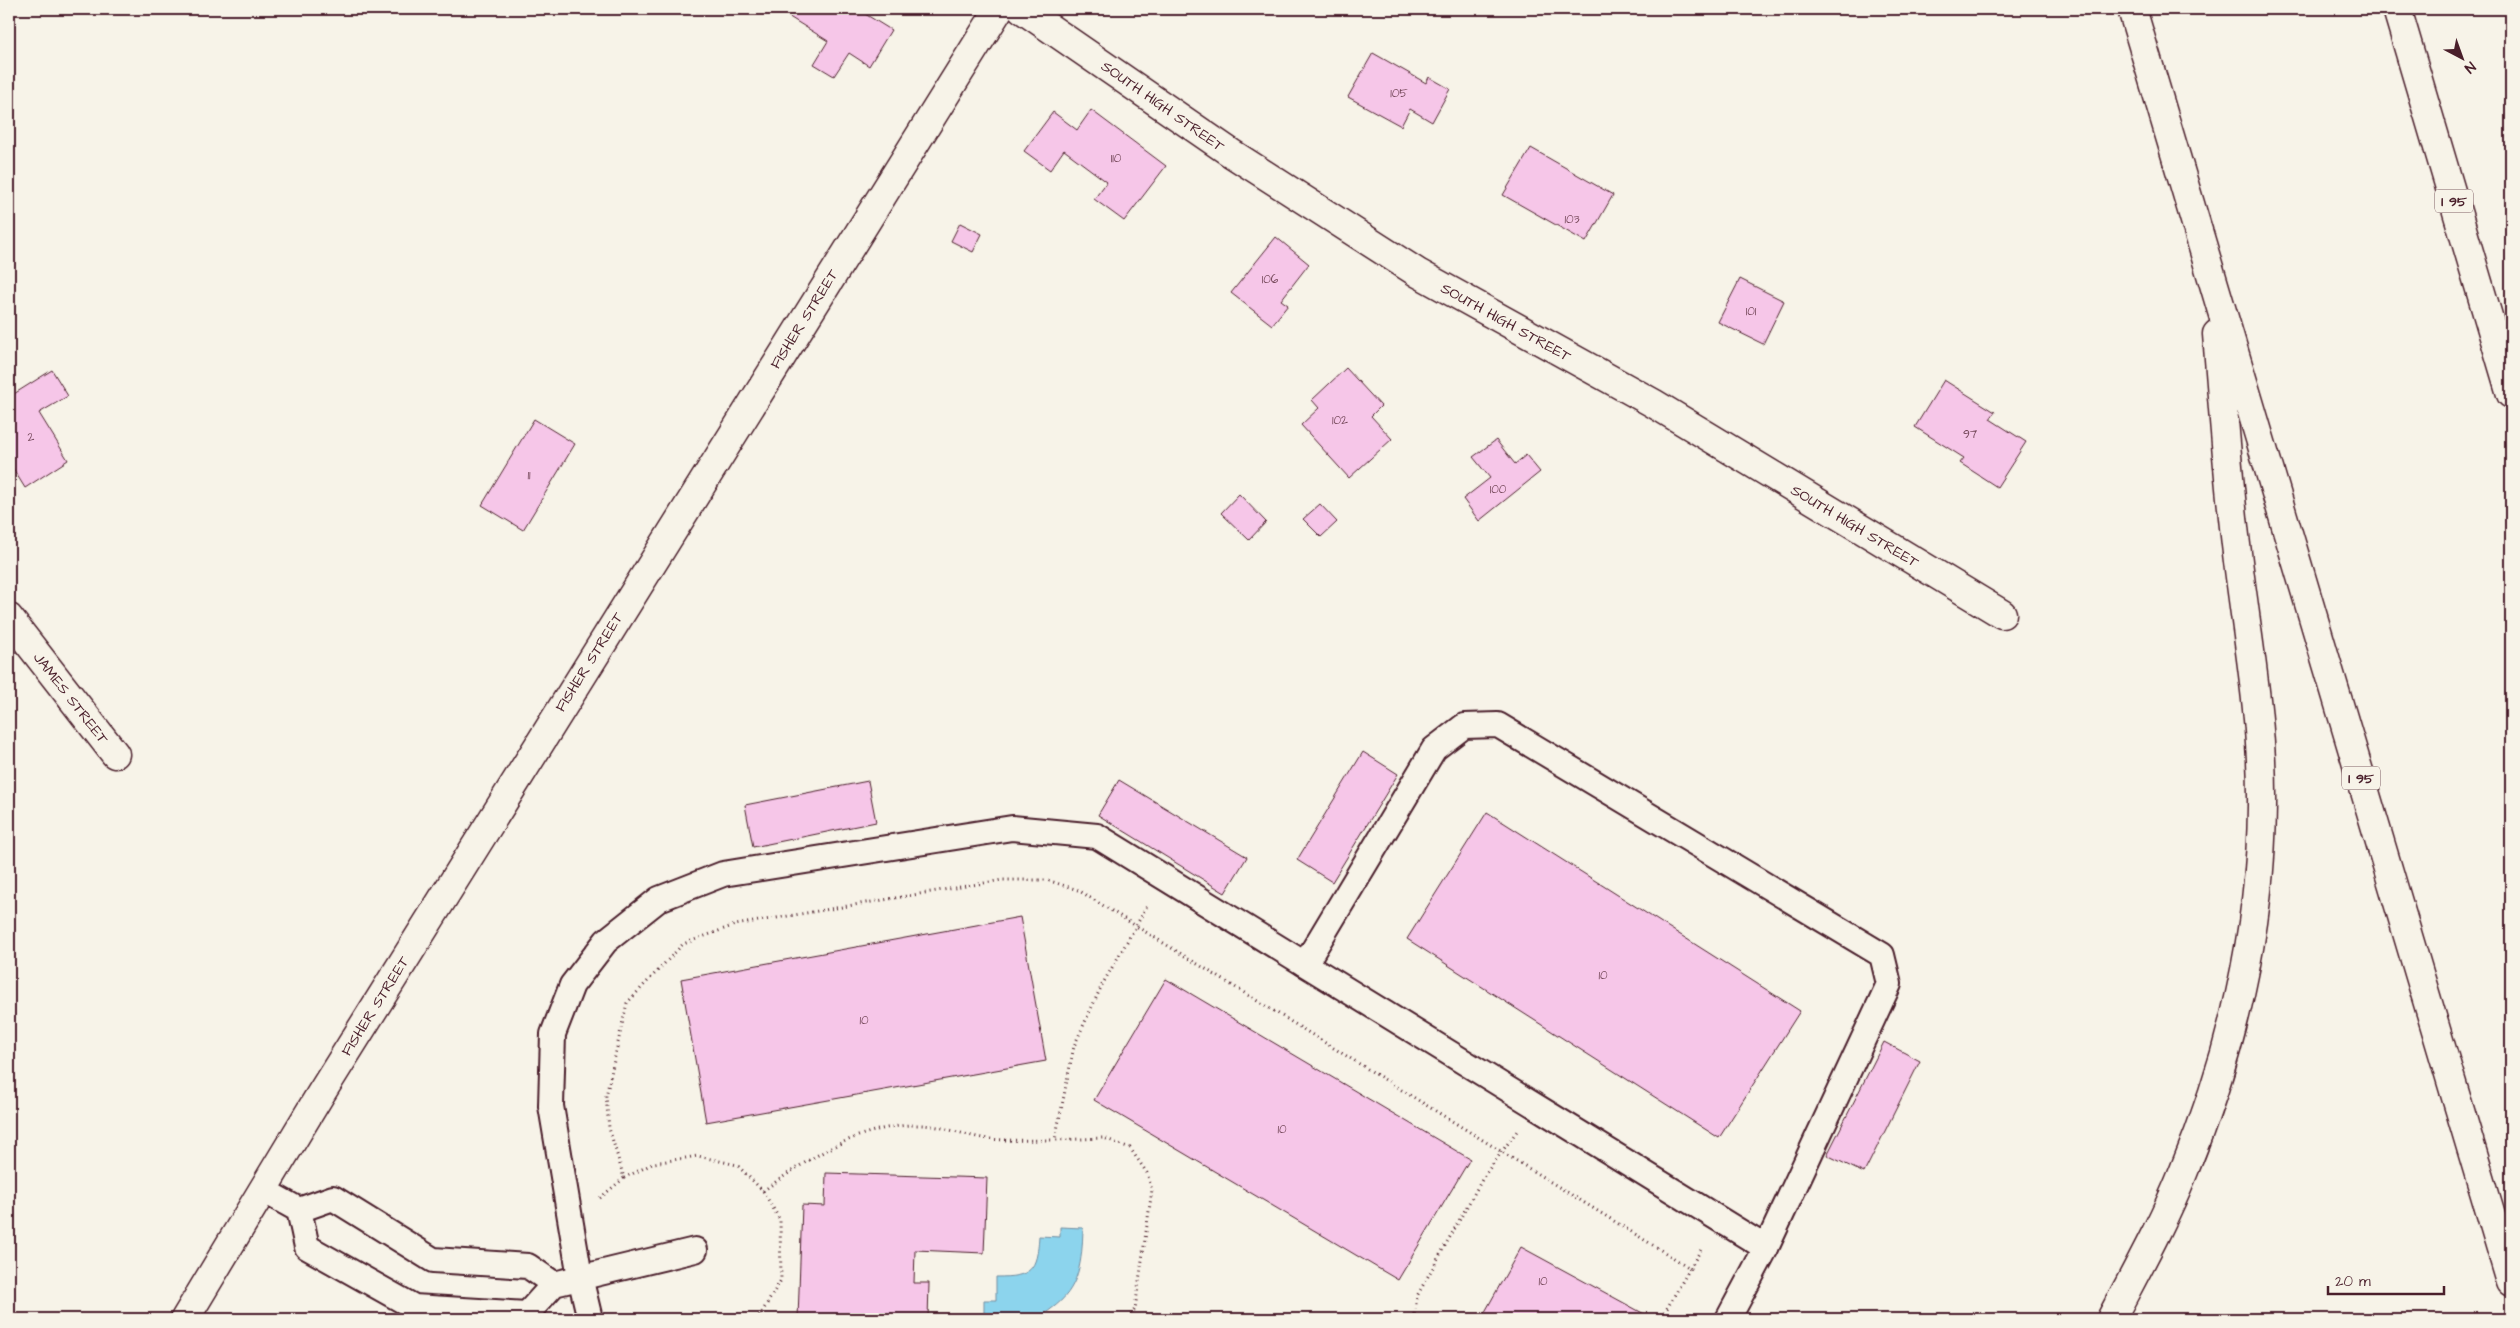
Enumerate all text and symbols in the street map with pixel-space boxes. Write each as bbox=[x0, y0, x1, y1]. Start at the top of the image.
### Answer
north arrow bbox=[2438, 32, 2488, 82]
street label: SOUTH HIGH STREET bbox=[1097, 56, 1229, 157]
text: N bbox=[2460, 57, 2480, 78]
house number: 105 bbox=[1390, 85, 1408, 102]
house number: 110 bbox=[1111, 150, 1122, 167]
road number: I 95 bbox=[2435, 190, 2473, 212]
house number: 103 bbox=[1564, 211, 1580, 228]
street label: FISHER STREET bbox=[765, 265, 844, 373]
house number: 106 bbox=[1262, 271, 1279, 288]
street label: SOUTH HIGH STREET bbox=[1437, 278, 1575, 367]
house number: 101 bbox=[1746, 303, 1757, 320]
house number: 102 bbox=[1332, 412, 1348, 429]
house number: 97 bbox=[1963, 426, 1978, 443]
house number: 2 bbox=[28, 429, 35, 446]
house number: 11 bbox=[527, 467, 531, 484]
street label: SOUTH HIGH STREET bbox=[1787, 480, 1923, 573]
house number: 100 bbox=[1490, 481, 1507, 498]
street label: FISHER STREET bbox=[550, 608, 629, 716]
street label: JAMES STREET bbox=[28, 648, 114, 749]
road number: I 95 bbox=[2342, 766, 2380, 790]
street label: FISHER STREET bbox=[336, 952, 415, 1060]
house number: 10 bbox=[1598, 967, 1608, 984]
house number: 10 bbox=[859, 1012, 869, 1029]
house number: 10 bbox=[1277, 1121, 1287, 1138]
scale bar bbox=[2328, 1263, 2444, 1295]
text: 20 m bbox=[2335, 1271, 2371, 1292]
house number: 10 bbox=[1538, 1273, 1548, 1290]

